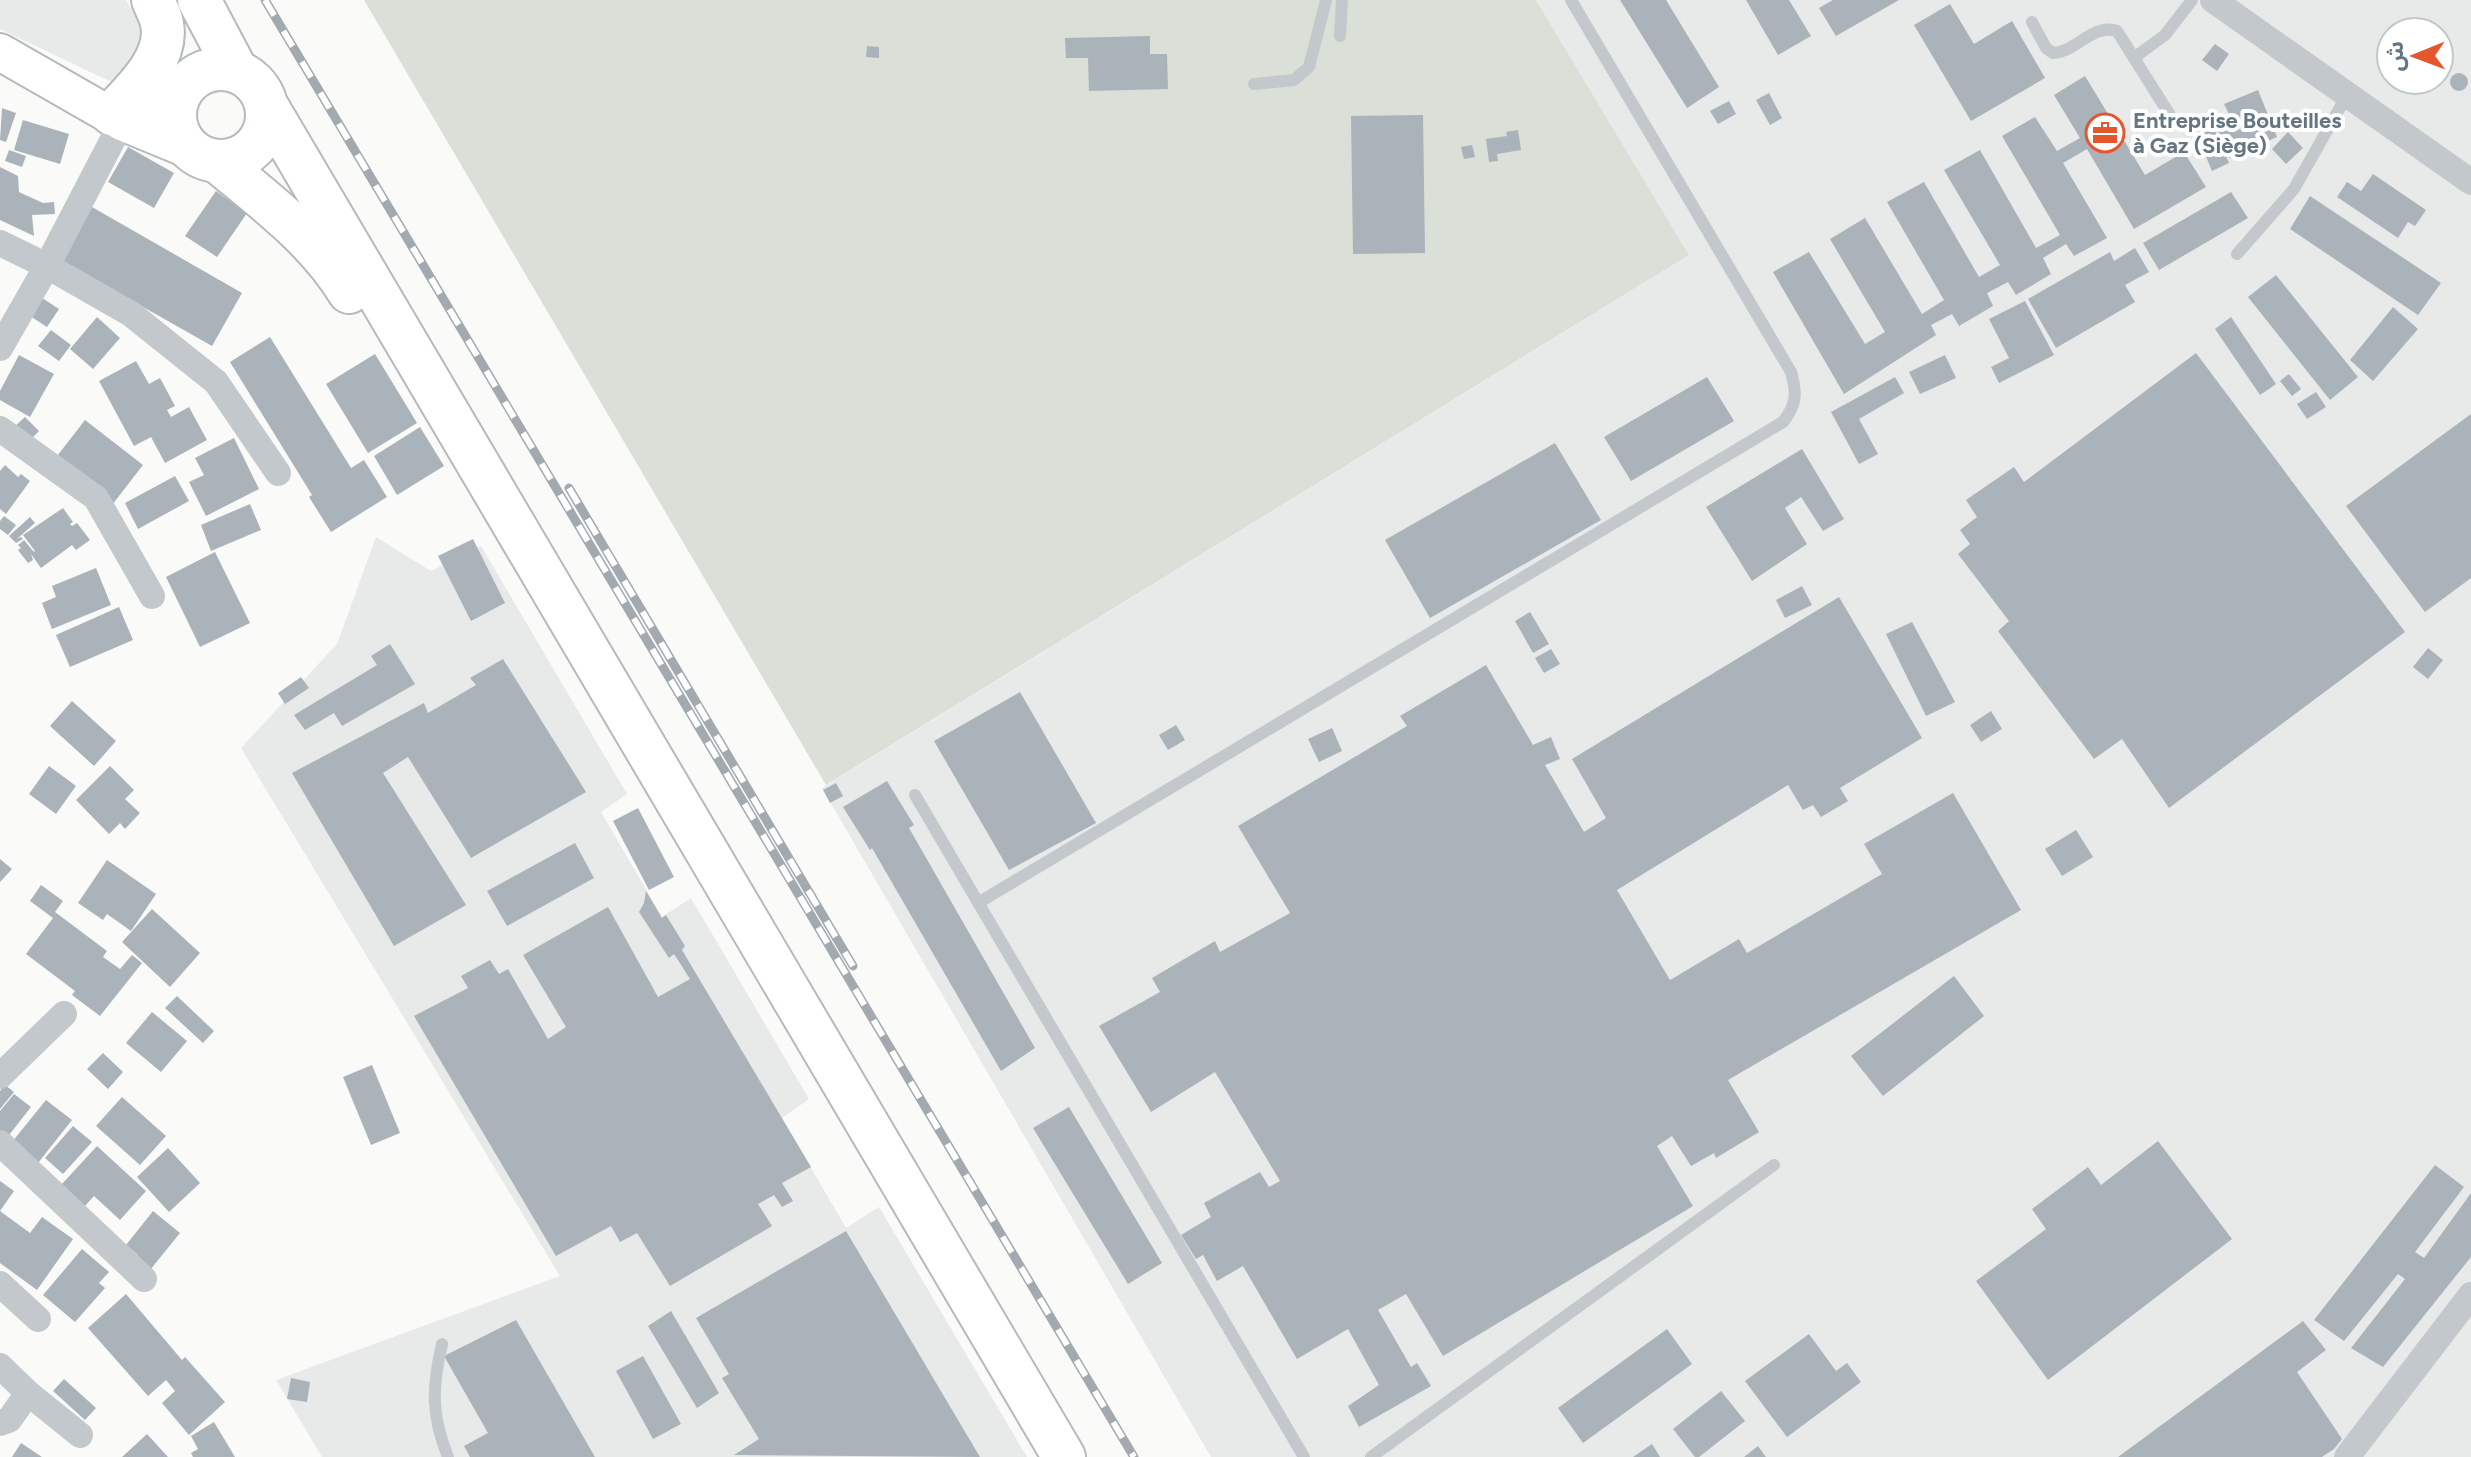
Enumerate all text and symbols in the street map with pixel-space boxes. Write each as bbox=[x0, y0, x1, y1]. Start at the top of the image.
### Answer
north arrow bbox=[2375, 16, 2455, 96]
text: ش bbox=[2382, 41, 2409, 72]
place label: Entreprise Bouteilles à Gaz (Siège) bbox=[2133, 107, 2341, 159]
office icon: Entreprise Bouteilles à Gaz (Siège) bbox=[2084, 112, 2126, 154]

